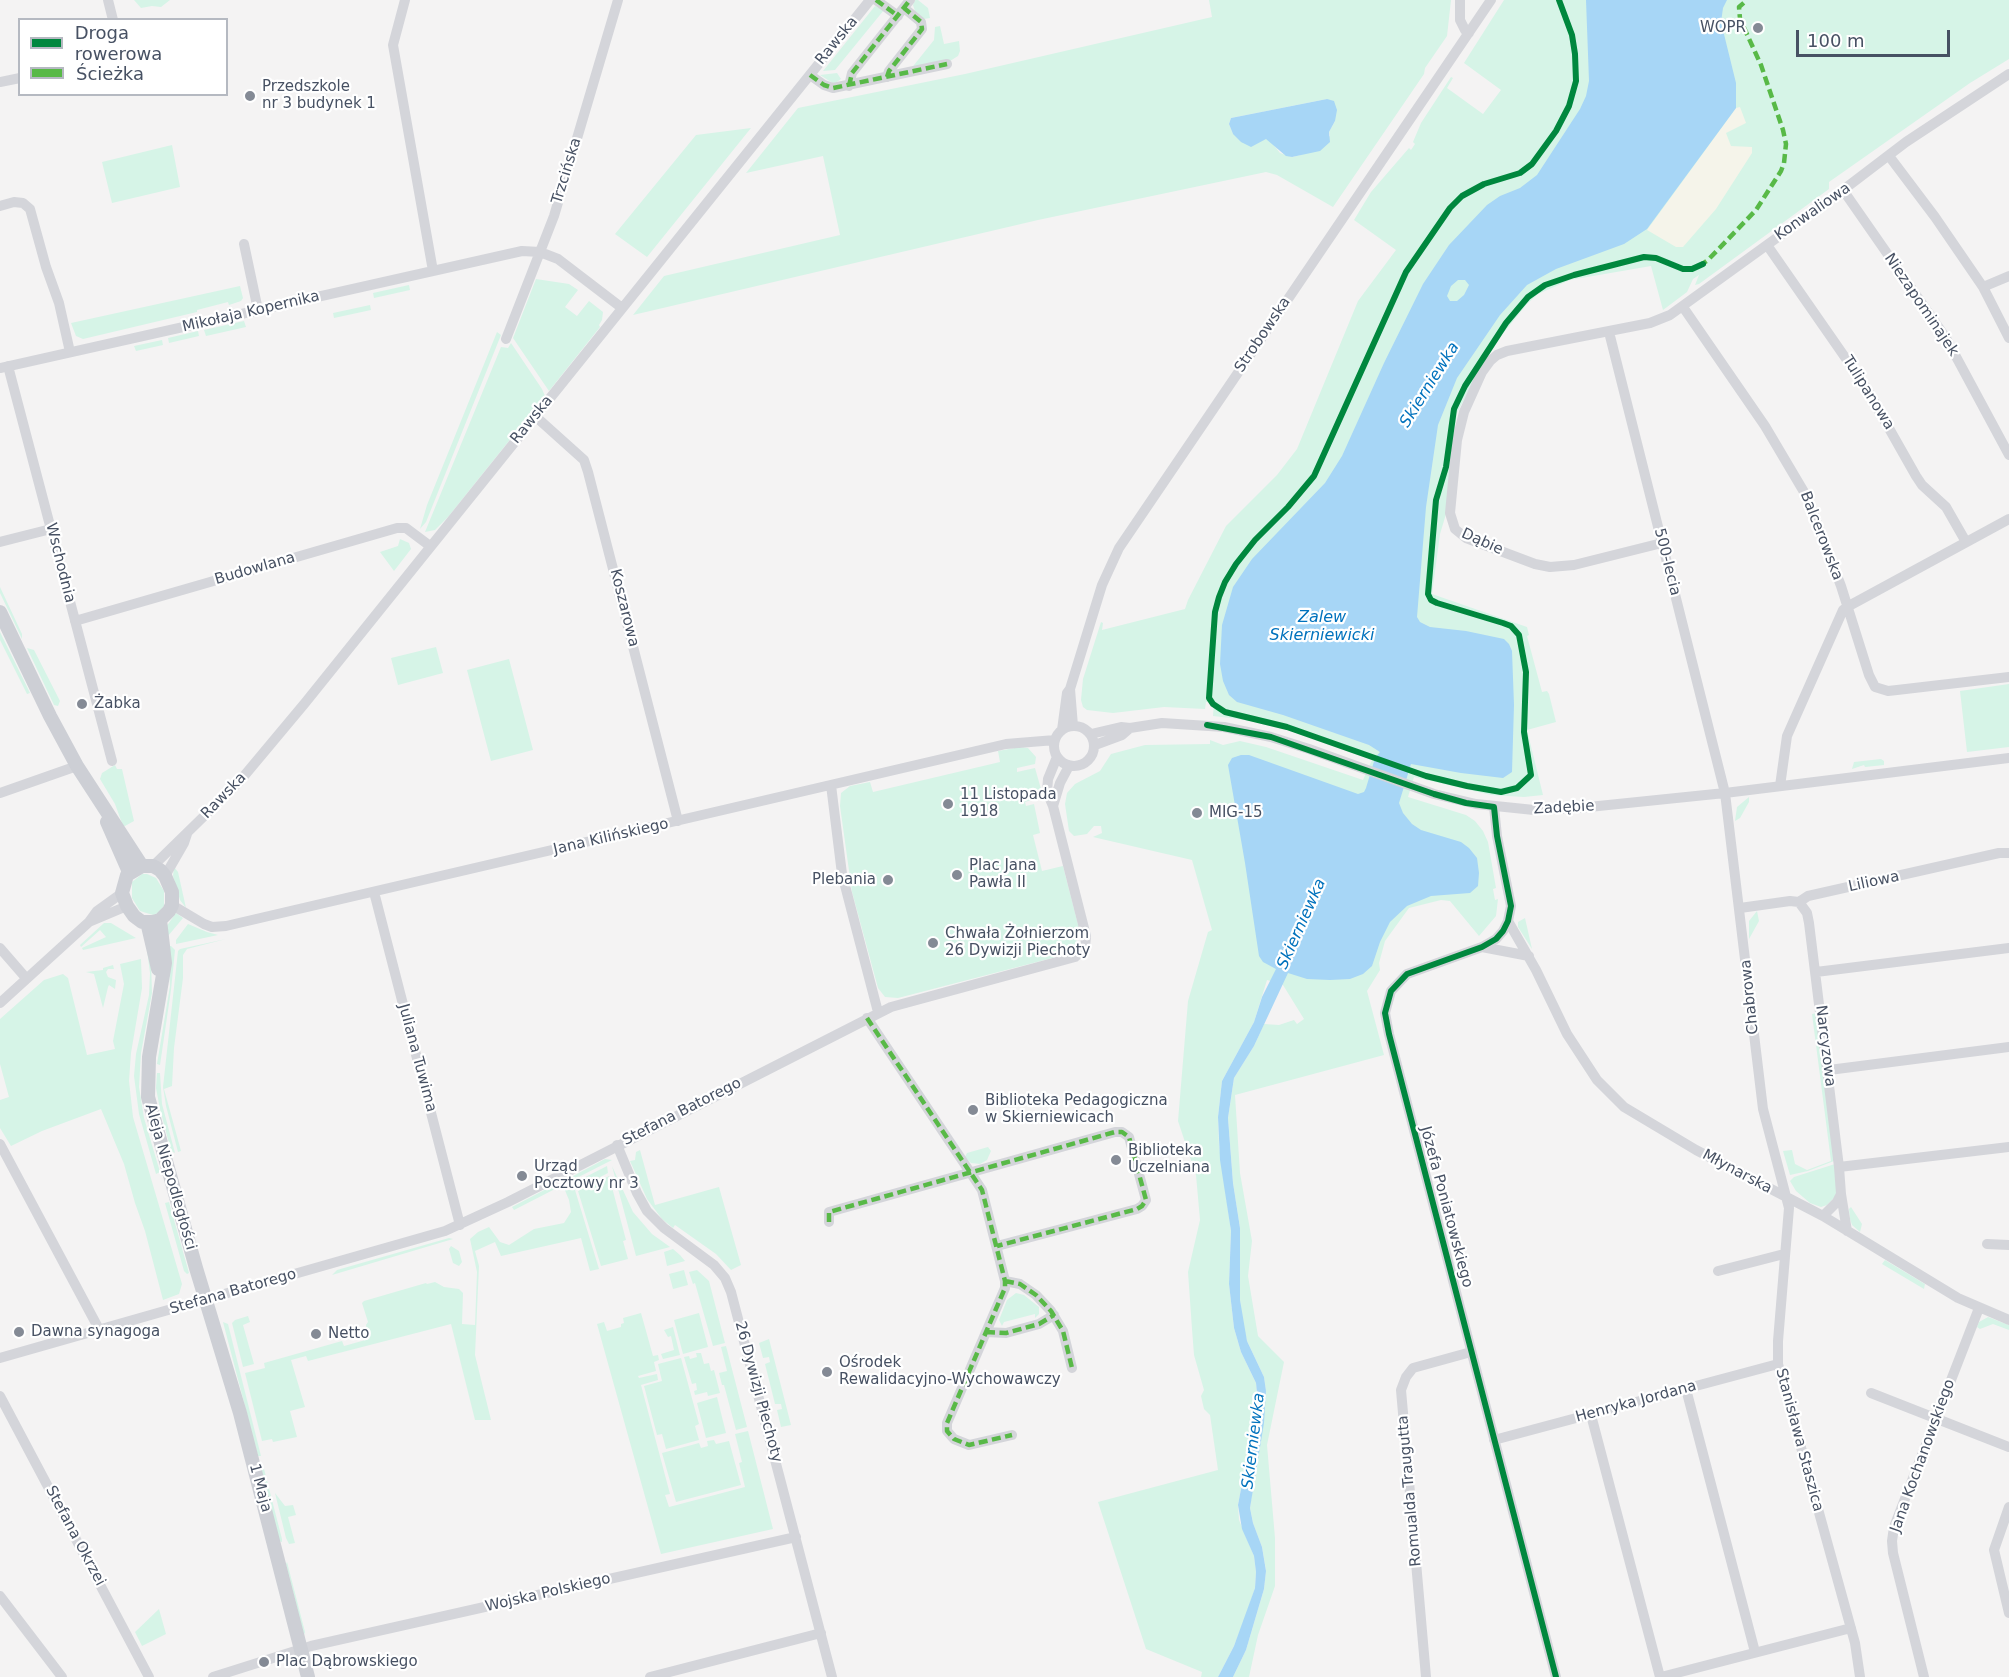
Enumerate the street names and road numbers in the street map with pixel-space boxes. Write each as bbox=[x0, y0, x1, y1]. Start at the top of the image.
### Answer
street label: Rawska bbox=[812, 13, 862, 69]
street label: Trzcińska bbox=[548, 136, 586, 206]
street label: Konwaliowa bbox=[1772, 179, 1854, 245]
street label: Niezapominajek bbox=[1880, 250, 1962, 360]
street label: Mikołaja Kopernika bbox=[181, 287, 321, 337]
street label: Strobowska bbox=[1231, 294, 1295, 376]
street label: Tulipanowa bbox=[1838, 353, 1898, 433]
street label: Rawska bbox=[507, 392, 557, 448]
street label: Balcerowska bbox=[1796, 489, 1846, 583]
street label: Wschodnia bbox=[41, 521, 79, 605]
street label: Dąbie bbox=[1458, 525, 1506, 559]
street label: 500-lecia bbox=[1650, 526, 1684, 598]
street label: Budowlana bbox=[213, 549, 297, 589]
street label: Koszarowa bbox=[606, 567, 642, 649]
street label: Rawska bbox=[198, 769, 250, 823]
street label: Zadębie bbox=[1533, 797, 1595, 819]
street label: Jana Kilińskiego bbox=[552, 815, 670, 859]
street label: Liliowa bbox=[1847, 868, 1901, 896]
street label: Chabrowa bbox=[1737, 959, 1763, 1035]
street label: Juliana Tuwima bbox=[394, 1002, 440, 1114]
street label: Narcyzowa bbox=[1811, 1004, 1839, 1088]
street label: Stefana Batorego bbox=[620, 1074, 744, 1150]
street label: Aleja Niepodległości bbox=[141, 1102, 199, 1252]
street label: Józefa Poniatowskiego bbox=[1416, 1124, 1476, 1290]
street label: Młynarska bbox=[1699, 1146, 1775, 1198]
street label: Stefana Batorego bbox=[168, 1265, 298, 1319]
street label: 26 Dywizji Piechoty bbox=[730, 1319, 786, 1465]
street label: Stanisława Staszica bbox=[1771, 1366, 1827, 1514]
street label: Henryka Jordana bbox=[1574, 1377, 1698, 1427]
street label: Jana Kochanowskiego bbox=[1887, 1377, 1959, 1535]
street label: Romualda Traugutta bbox=[1394, 1415, 1426, 1567]
street label: 1 Maja bbox=[245, 1462, 275, 1514]
street label: Stefana Okrzei bbox=[41, 1483, 109, 1589]
street label: Wojska Polskiego bbox=[484, 1570, 612, 1616]

